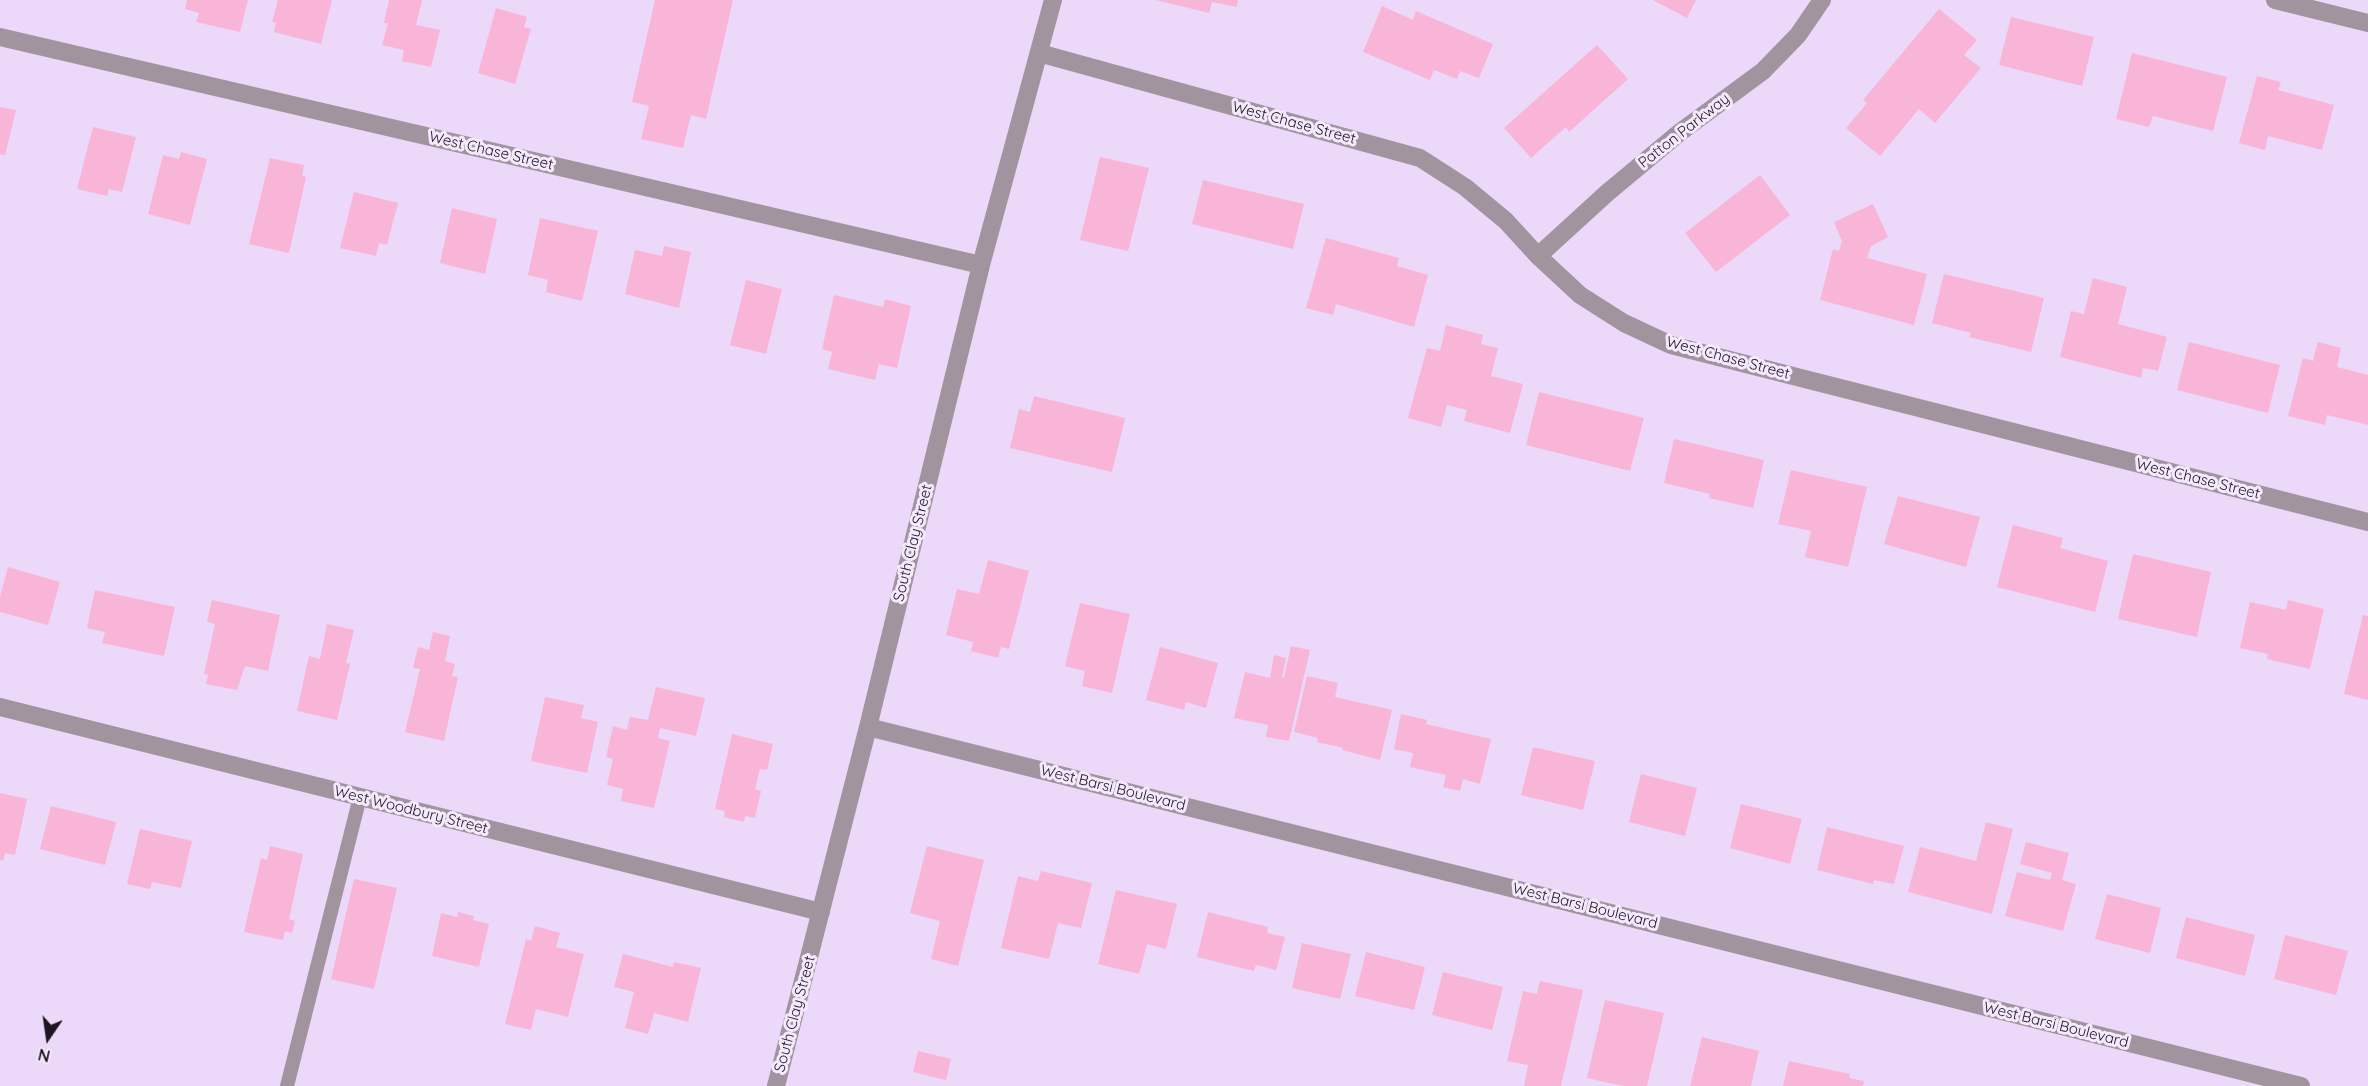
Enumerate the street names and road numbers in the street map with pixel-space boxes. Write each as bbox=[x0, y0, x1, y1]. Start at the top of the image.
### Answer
street label: Patton Parkway bbox=[1635, 90, 1733, 172]
street label: West Chase Street bbox=[1230, 98, 1358, 148]
street label: West Chase Street bbox=[427, 128, 555, 174]
street label: West Chase Street bbox=[1664, 333, 1792, 383]
street label: West Chase Street bbox=[2134, 455, 2262, 503]
street label: South Clay Street bbox=[890, 483, 936, 603]
street label: West Barsi Boulevard bbox=[1039, 761, 1187, 815]
street label: West Woodbury Street bbox=[332, 782, 490, 838]
street label: West Barsi Boulevard bbox=[1511, 879, 1659, 933]
street label: South Clay Street bbox=[771, 954, 819, 1074]
street label: West Barsi Boulevard bbox=[1982, 998, 2130, 1052]

